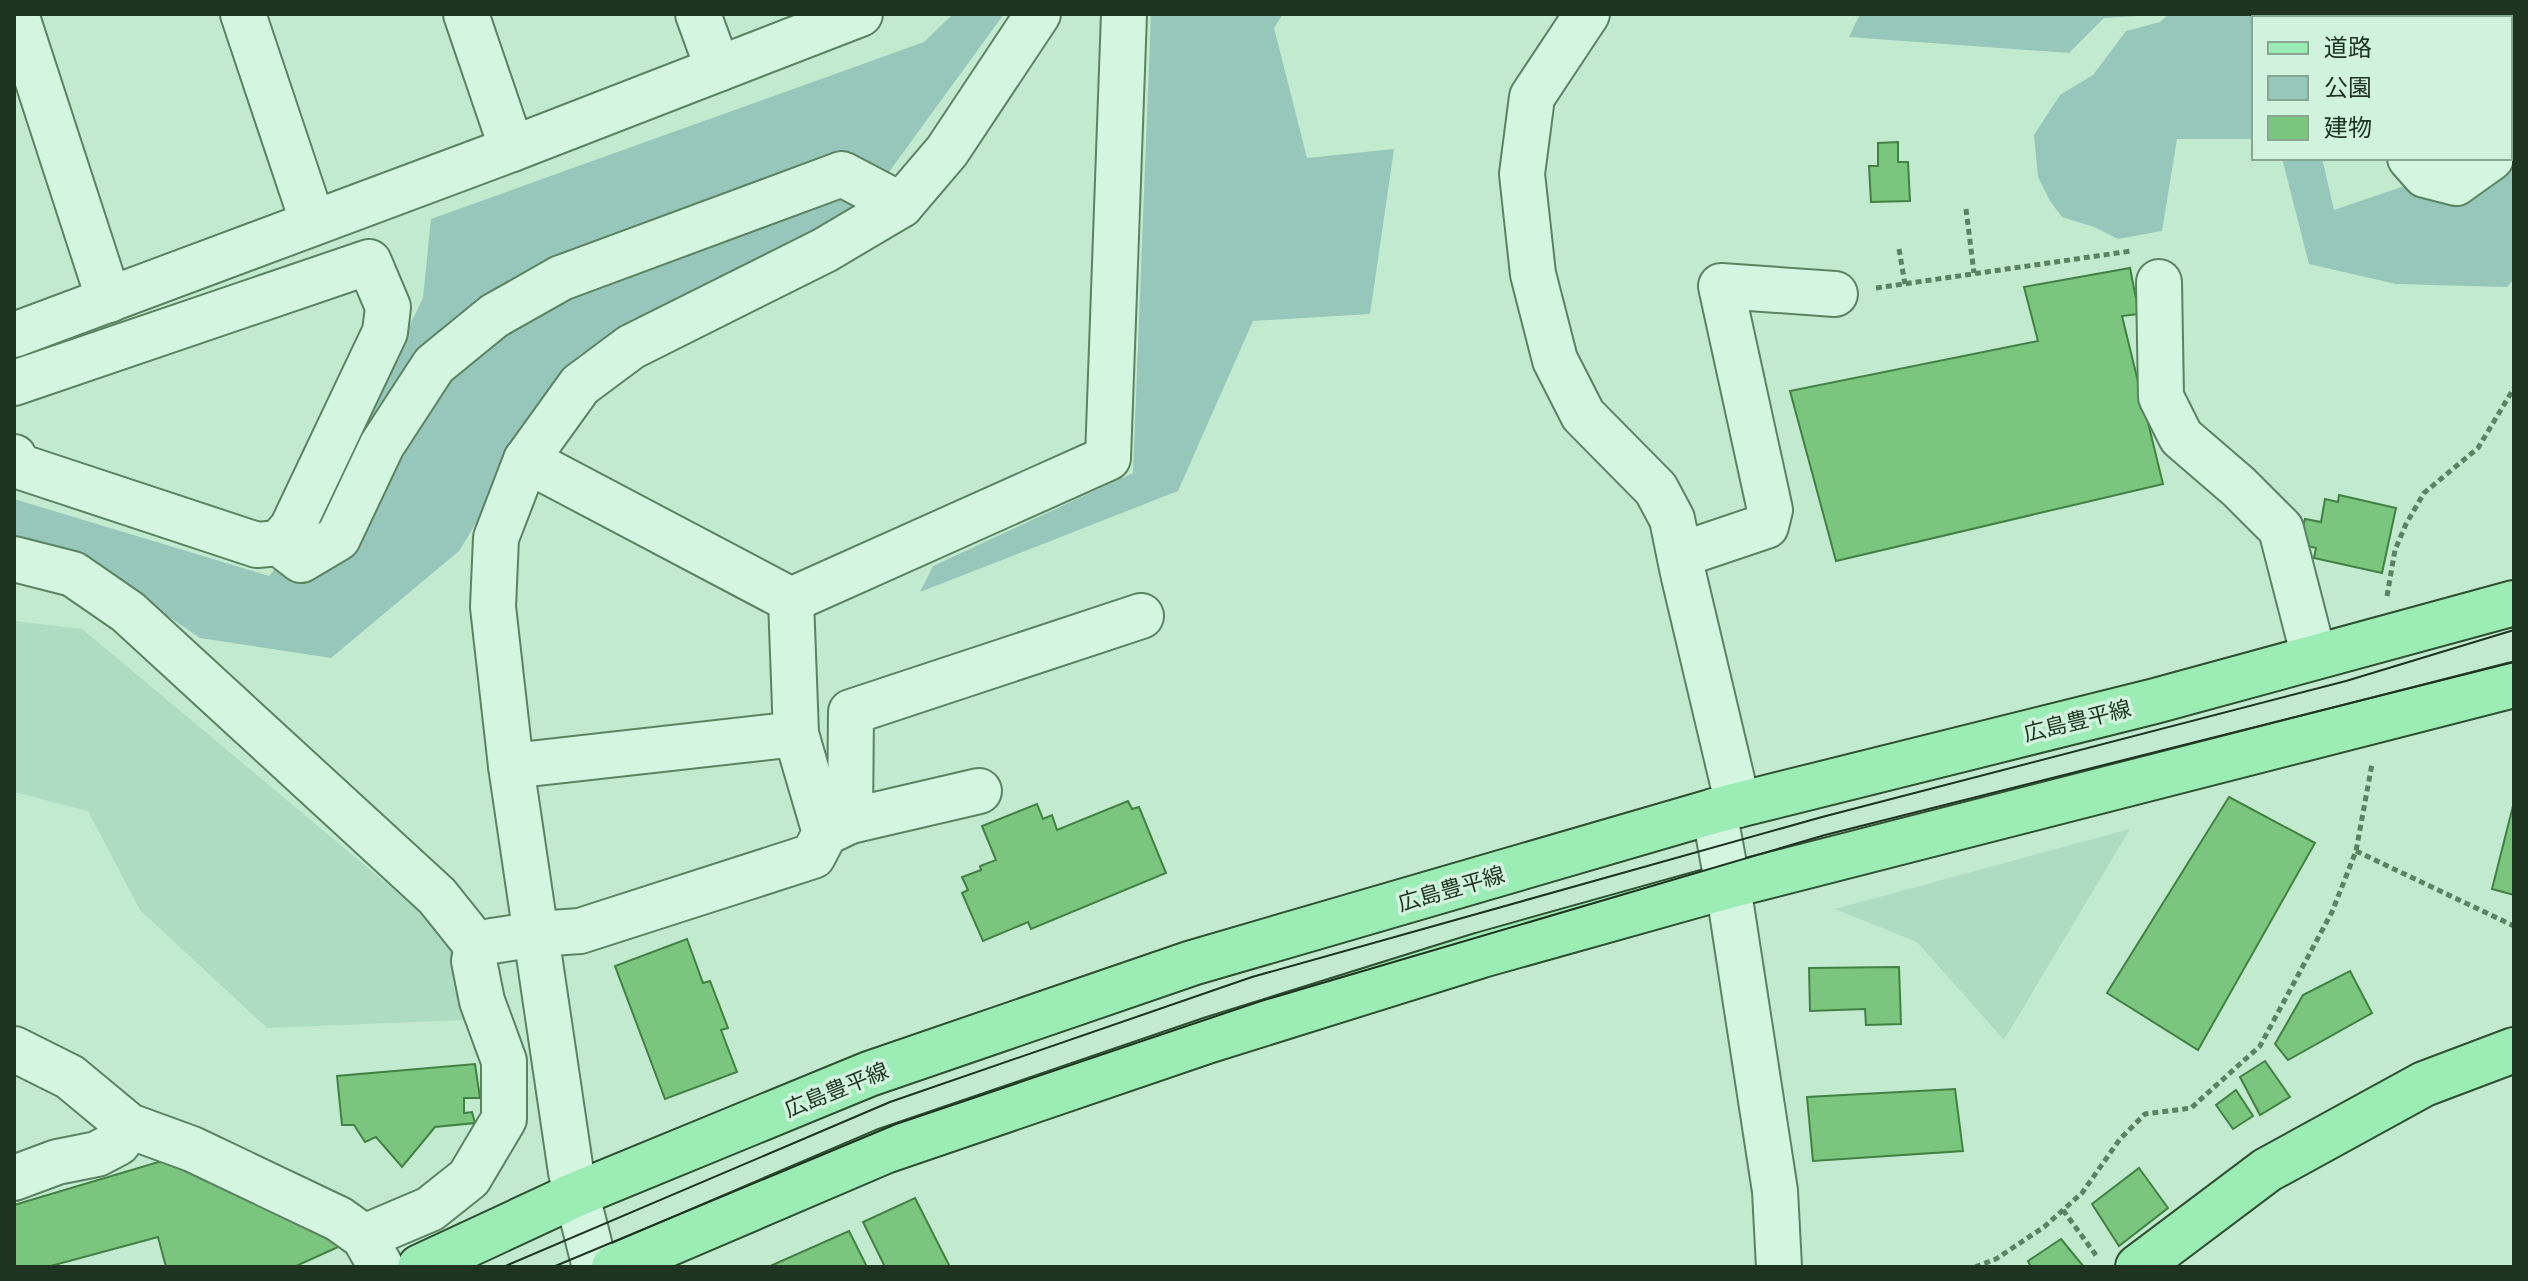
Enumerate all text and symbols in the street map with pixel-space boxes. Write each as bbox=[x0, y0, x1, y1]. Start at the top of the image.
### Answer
legend bbox=[2252, 16, 2512, 160]
text: 道路 bbox=[2324, 31, 2372, 63]
text: 公園 bbox=[2324, 71, 2372, 103]
text: 建物 bbox=[2324, 111, 2372, 143]
street label: 広島豊平線 bbox=[2020, 693, 2134, 747]
street label: 広島豊平線 bbox=[1394, 859, 1508, 917]
street label: 広島豊平線 bbox=[780, 1055, 892, 1123]

